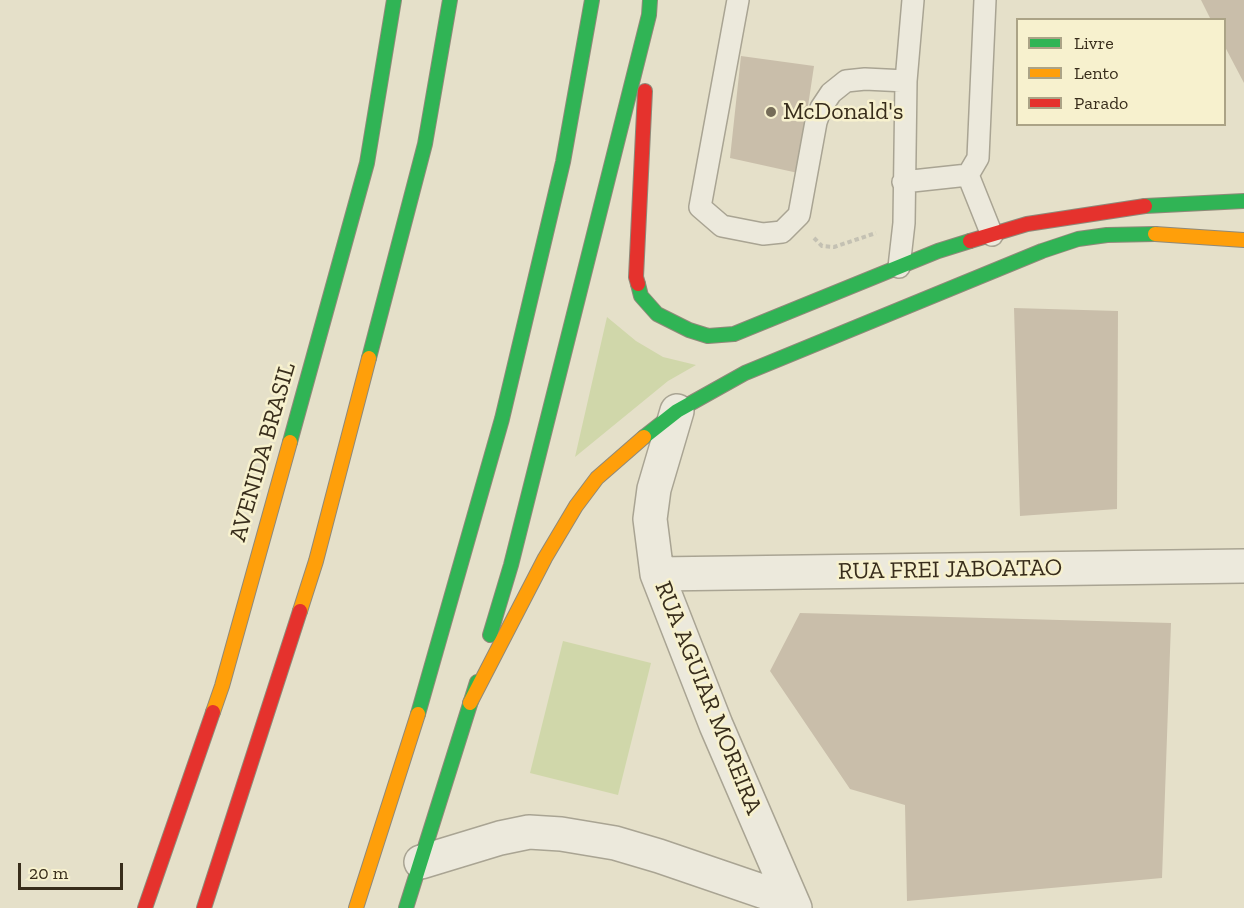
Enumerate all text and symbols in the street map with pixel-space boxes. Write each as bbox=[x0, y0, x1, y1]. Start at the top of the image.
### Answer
legend bbox=[1016, 18, 1226, 126]
text: Livre bbox=[1074, 32, 1114, 54]
text: Lento bbox=[1074, 62, 1119, 84]
text: Parado bbox=[1074, 92, 1128, 114]
place label: McDonald's bbox=[783, 98, 903, 126]
marker: McDonald's bbox=[764, 105, 778, 119]
street label: AVENIDA BRASIL bbox=[224, 359, 302, 545]
street label: RUA FREI JABOATAO bbox=[838, 554, 1062, 586]
street label: RUA AGUIAR MOREIRA bbox=[648, 577, 768, 819]
scale bar bbox=[21, 851, 126, 889]
text: 20 m bbox=[29, 862, 68, 884]

